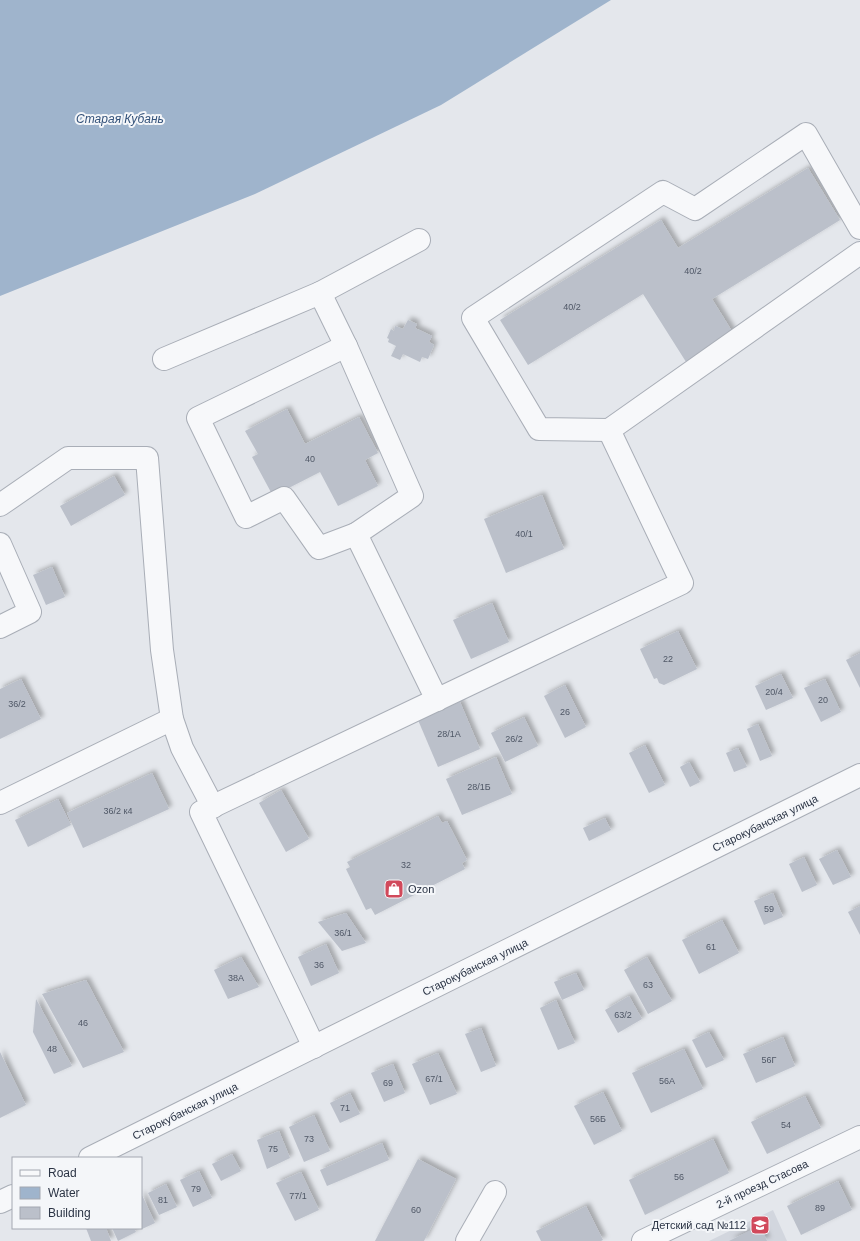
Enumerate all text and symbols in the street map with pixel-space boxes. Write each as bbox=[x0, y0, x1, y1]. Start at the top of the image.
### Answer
water label: Старая Кубань bbox=[76, 112, 164, 126]
house number: 40/2 bbox=[684, 266, 702, 276]
house number: 40/2 bbox=[563, 302, 581, 312]
house number: 40 bbox=[305, 454, 315, 464]
house number: 40/1 bbox=[515, 529, 533, 539]
house number: 22 bbox=[663, 654, 673, 664]
house number: 20/4 bbox=[765, 687, 783, 697]
house number: 20 bbox=[818, 695, 828, 705]
house number: 36/2 bbox=[8, 699, 26, 709]
house number: 26 bbox=[560, 707, 570, 717]
house number: 28/1А bbox=[437, 729, 461, 739]
house number: 26/2 bbox=[505, 734, 523, 744]
house number: 28/1Б bbox=[467, 782, 491, 792]
street label: Старокубанская улица bbox=[710, 792, 821, 854]
house number: 36/2 к4 bbox=[104, 806, 132, 816]
house number: 32 bbox=[401, 860, 411, 870]
shop icon: Ozon bbox=[383, 878, 405, 900]
place label: Ozon bbox=[408, 883, 434, 895]
house number: 59 bbox=[764, 904, 774, 914]
house number: 36/1 bbox=[334, 928, 352, 938]
street label: Старокубанская улица bbox=[420, 936, 531, 998]
house number: 61 bbox=[706, 942, 716, 952]
house number: 36 bbox=[314, 960, 324, 970]
house number: 38А bbox=[228, 973, 244, 983]
house number: 63 bbox=[643, 980, 653, 990]
house number: 63/2 bbox=[614, 1010, 632, 1020]
house number: 46 bbox=[78, 1018, 88, 1028]
house number: 48 bbox=[47, 1044, 57, 1054]
house number: 56Г bbox=[762, 1055, 777, 1065]
house number: 67/1 bbox=[425, 1074, 443, 1084]
house number: 56А bbox=[659, 1076, 675, 1086]
house number: 69 bbox=[383, 1078, 393, 1088]
street label: Старокубанская улица bbox=[130, 1080, 241, 1142]
house number: 71 bbox=[340, 1103, 350, 1113]
house number: 56Б bbox=[590, 1114, 606, 1124]
house number: 54 bbox=[781, 1120, 791, 1130]
house number: 73 bbox=[304, 1134, 314, 1144]
house number: 75 bbox=[268, 1144, 278, 1154]
legend bbox=[12, 1157, 142, 1229]
street label: 2-й проезд Стасова bbox=[714, 1157, 811, 1211]
text: Road bbox=[48, 1166, 77, 1180]
house number: 56 bbox=[674, 1172, 684, 1182]
house number: 79 bbox=[191, 1184, 201, 1194]
text: Water bbox=[48, 1186, 80, 1200]
house number: 77/1 bbox=[289, 1191, 307, 1201]
house number: 81 bbox=[158, 1195, 168, 1205]
house number: 89 bbox=[815, 1203, 825, 1213]
house number: 60 bbox=[411, 1205, 421, 1215]
text: Building bbox=[48, 1206, 91, 1220]
school or university icon: Детский сад №112 bbox=[749, 1214, 771, 1236]
place label: Детский сад №112 bbox=[652, 1219, 746, 1231]

